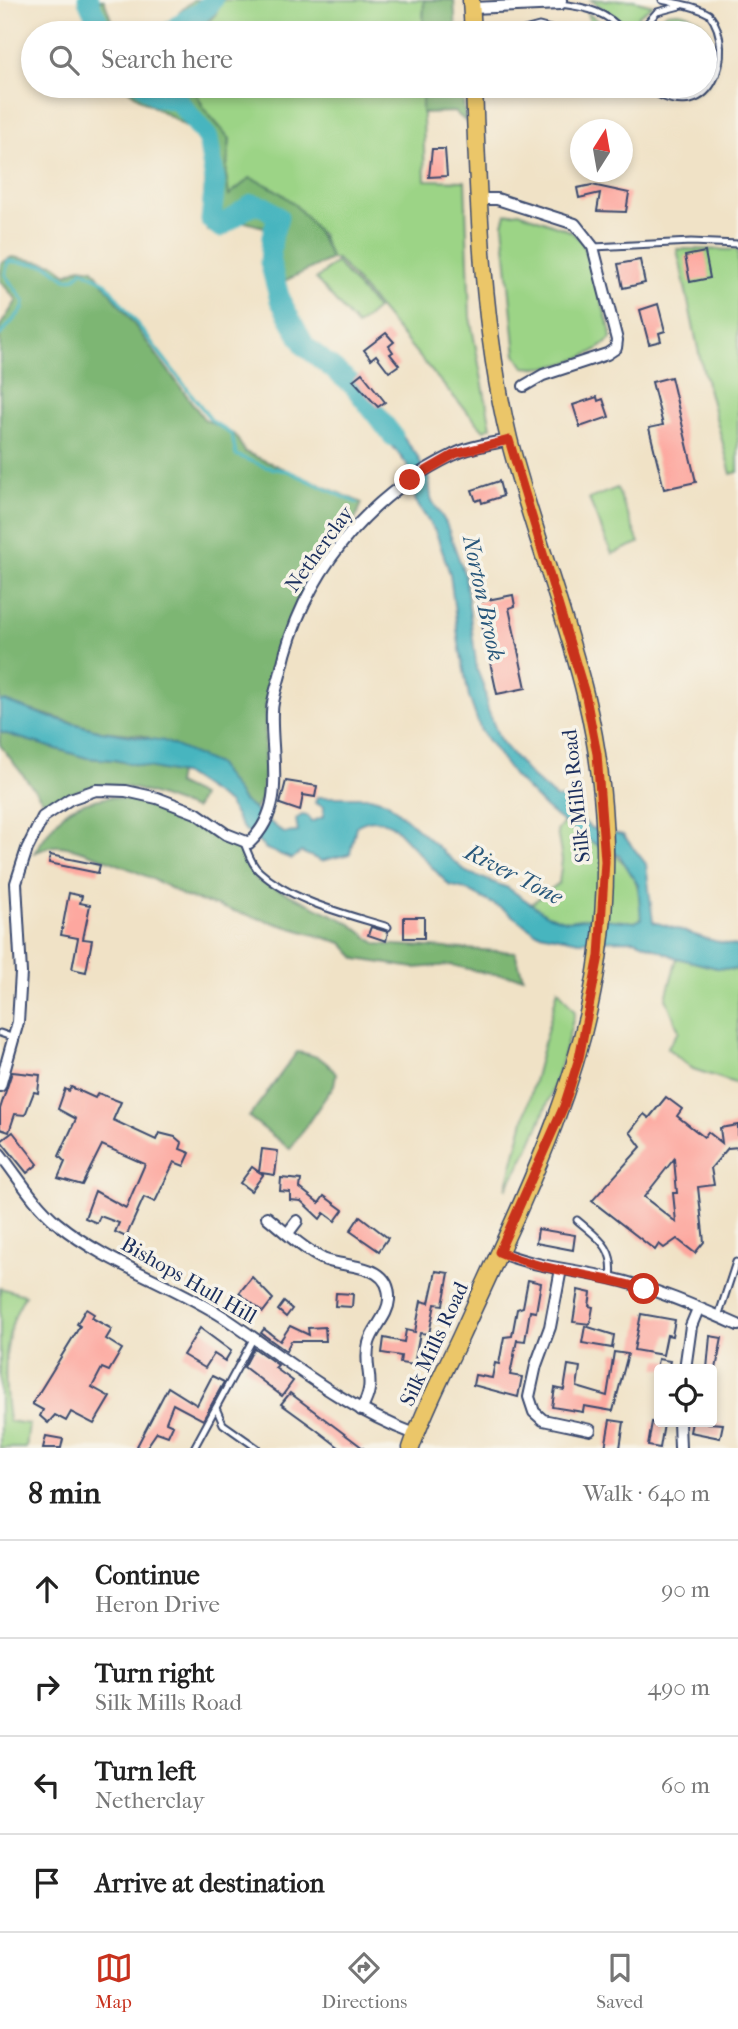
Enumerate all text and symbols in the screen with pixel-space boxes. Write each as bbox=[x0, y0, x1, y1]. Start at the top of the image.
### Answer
search box bbox=[21, 21, 717, 98]
icon: search bbox=[45, 41, 83, 79]
text: Search here bbox=[101, 44, 233, 75]
north arrow bbox=[570, 119, 633, 182]
route end bbox=[394, 464, 425, 495]
street label: Netherclay bbox=[280, 501, 359, 596]
water label: Norton Brook bbox=[457, 532, 510, 664]
street label: Silk Mills Road bbox=[557, 727, 595, 864]
water label: River Tone bbox=[459, 837, 568, 911]
street label: Bishops Hull Hill bbox=[117, 1232, 261, 1329]
route start bbox=[628, 1273, 659, 1304]
street label: Silk Mills Road bbox=[395, 1278, 473, 1410]
map controls bbox=[654, 1364, 717, 1427]
button: locate bbox=[654, 1364, 717, 1427]
text: 8 min bbox=[28, 1476, 101, 1511]
text: Walk · 640 m bbox=[583, 1480, 710, 1507]
text: Continue bbox=[95, 1560, 200, 1591]
icon: ahead bbox=[28, 1570, 66, 1608]
text: 90 m bbox=[661, 1576, 710, 1603]
text: Heron Drive bbox=[95, 1591, 220, 1618]
text: Turn right bbox=[95, 1658, 215, 1689]
icon: right bbox=[28, 1668, 66, 1706]
text: 490 m bbox=[648, 1674, 710, 1701]
text: Silk Mills Road bbox=[95, 1689, 242, 1716]
text: Turn left bbox=[95, 1756, 196, 1787]
icon: left bbox=[28, 1766, 66, 1804]
text: 60 m bbox=[661, 1772, 710, 1799]
text: Netherclay bbox=[95, 1787, 204, 1814]
icon: arrive bbox=[28, 1864, 66, 1902]
text: Arrive at destination bbox=[95, 1868, 325, 1899]
tab: Map bbox=[95, 1949, 133, 2013]
tab: Directions bbox=[322, 1949, 407, 2013]
tab: Saved bbox=[596, 1949, 643, 2013]

